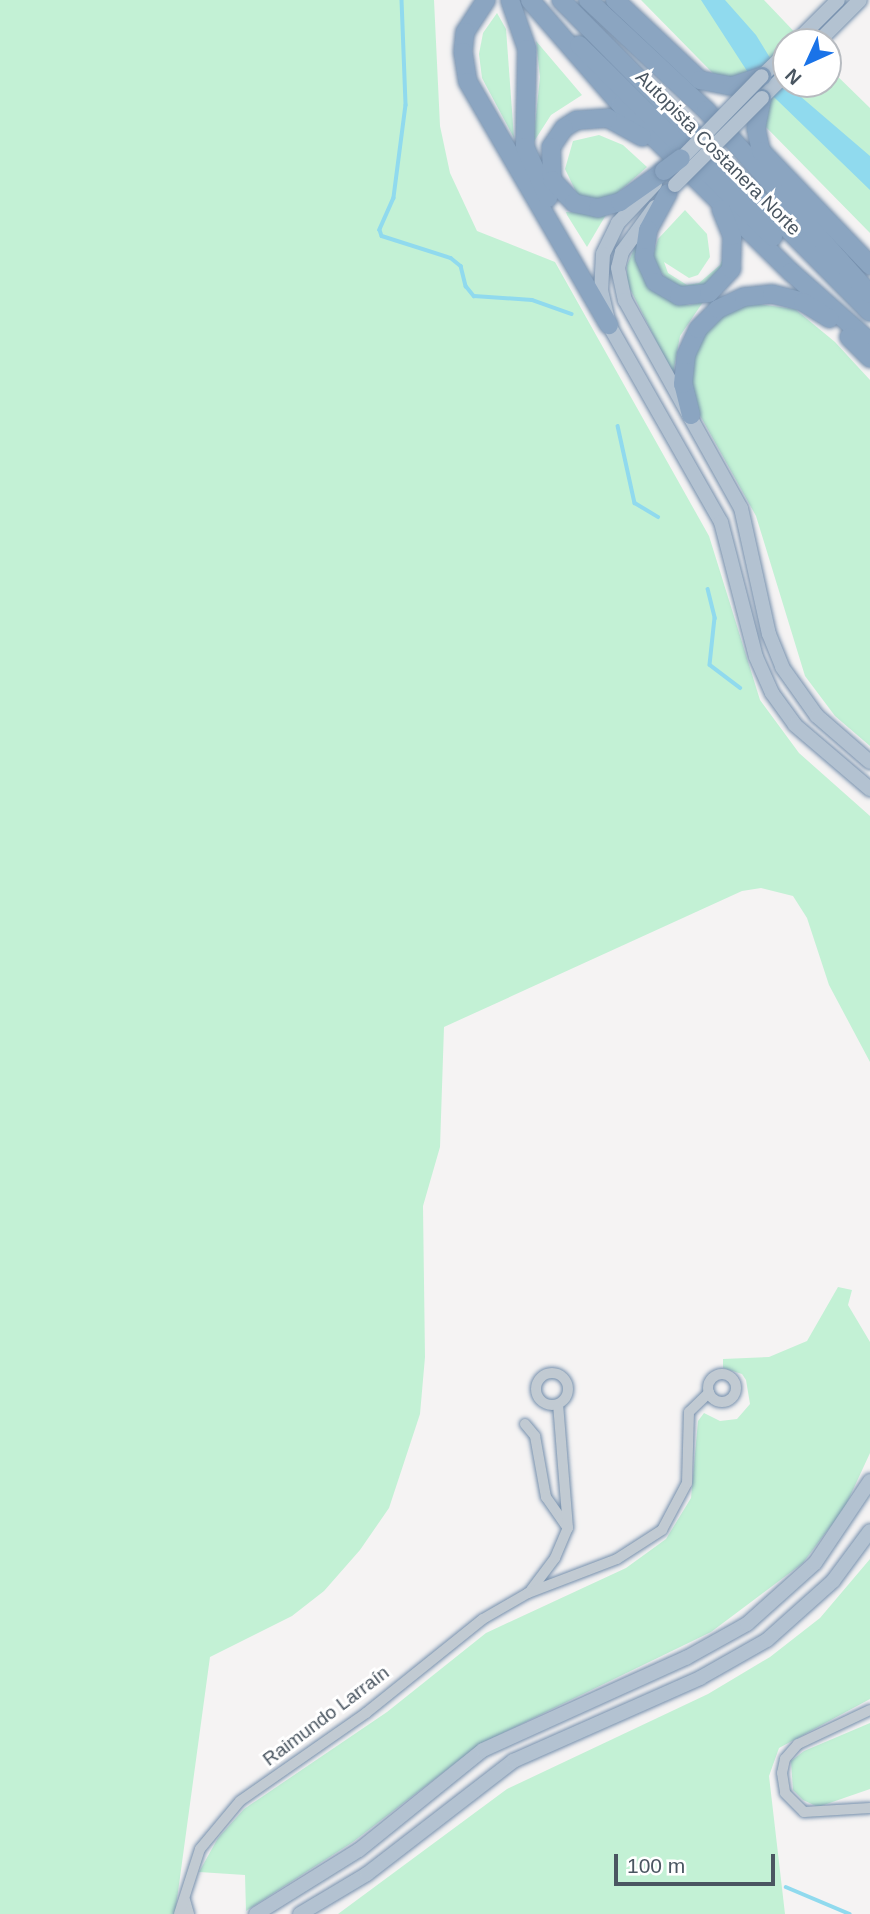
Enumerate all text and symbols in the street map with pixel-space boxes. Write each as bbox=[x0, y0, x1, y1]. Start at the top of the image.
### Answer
north arrow bbox=[772, 28, 842, 98]
street label: Autopista Costanera Norte bbox=[631, 66, 805, 240]
street label: Raimundo Larraín bbox=[258, 1661, 394, 1771]
scale bar bbox=[618, 1840, 779, 1884]
text: 100 m bbox=[627, 1854, 685, 1877]

